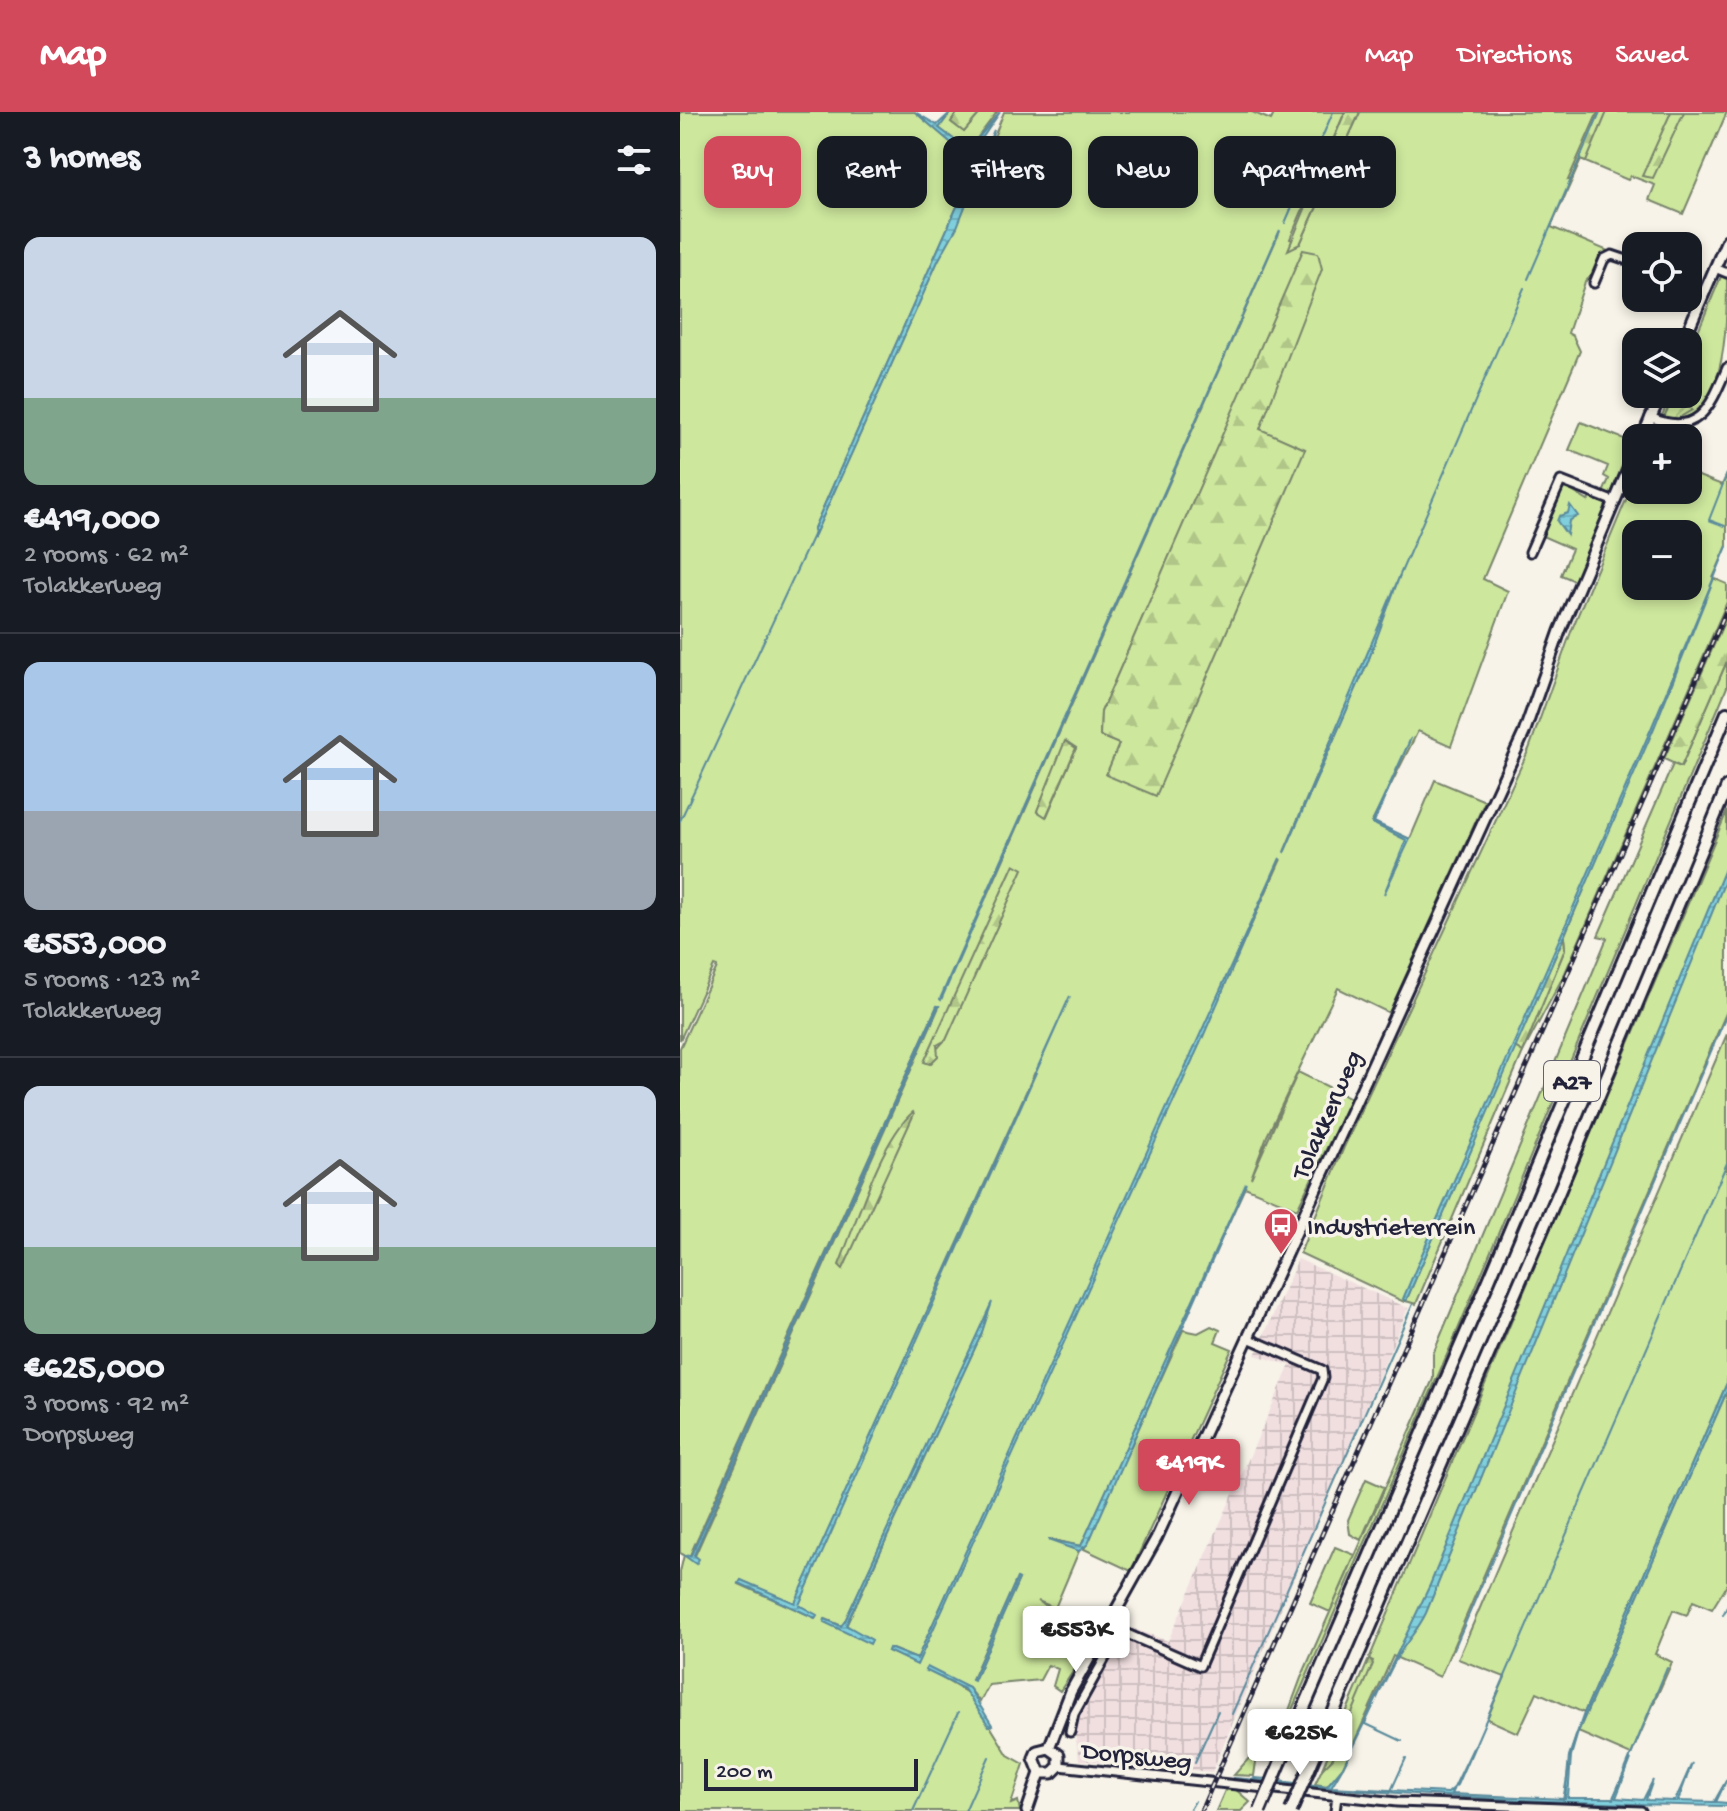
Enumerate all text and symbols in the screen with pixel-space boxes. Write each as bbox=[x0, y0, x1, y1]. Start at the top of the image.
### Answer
text: Map bbox=[40, 34, 106, 78]
text: Map bbox=[1365, 40, 1413, 73]
text: Directions bbox=[1457, 40, 1571, 73]
text: Saved bbox=[1615, 40, 1687, 73]
chip: Buy bbox=[704, 136, 801, 208]
chip: Rent bbox=[817, 136, 927, 208]
chip: Filters bbox=[943, 136, 1072, 208]
chip: New bbox=[1088, 136, 1198, 208]
chip: Apartment bbox=[1214, 136, 1396, 208]
icon: filters bbox=[612, 138, 656, 182]
text: 3 homes bbox=[24, 140, 140, 180]
map controls bbox=[1622, 232, 1702, 600]
button: locate bbox=[1622, 232, 1702, 312]
icon: home bbox=[268, 289, 412, 433]
button: layers bbox=[1622, 328, 1702, 408]
button: + bbox=[1622, 424, 1702, 504]
text: €419,000 bbox=[24, 501, 160, 541]
button: − bbox=[1622, 520, 1702, 600]
text: 2 rooms · 62 m² bbox=[24, 541, 188, 572]
text: Tolakkerweg bbox=[24, 572, 162, 603]
icon: home bbox=[268, 714, 412, 858]
text: €553,000 bbox=[24, 926, 166, 966]
text: 5 rooms · 123 m² bbox=[24, 966, 200, 997]
text: Tolakkerweg bbox=[24, 997, 162, 1028]
street label: Tolakkerweg bbox=[1286, 1047, 1371, 1187]
road number: A27 bbox=[1544, 1061, 1600, 1101]
icon: home bbox=[268, 1138, 412, 1282]
bus stop icon: Industrieterrein bbox=[1262, 1206, 1300, 1256]
place label: Industrieterrein bbox=[1307, 1214, 1476, 1245]
text: €625,000 bbox=[24, 1350, 165, 1390]
text: 3 rooms · 92 m² bbox=[24, 1390, 189, 1421]
text: Dorpsweg bbox=[24, 1421, 134, 1452]
pin: €419K bbox=[1133, 1439, 1245, 1507]
text: €419K bbox=[1156, 1449, 1222, 1480]
pin: €553K bbox=[1020, 1606, 1132, 1674]
text: €553K bbox=[1041, 1616, 1111, 1647]
pin: €625K bbox=[1244, 1709, 1356, 1777]
text: €625K bbox=[1265, 1719, 1335, 1750]
street label: Dorpsweg bbox=[1078, 1737, 1193, 1780]
scale bar bbox=[704, 1755, 918, 1791]
text: 200 m bbox=[716, 1760, 773, 1786]

